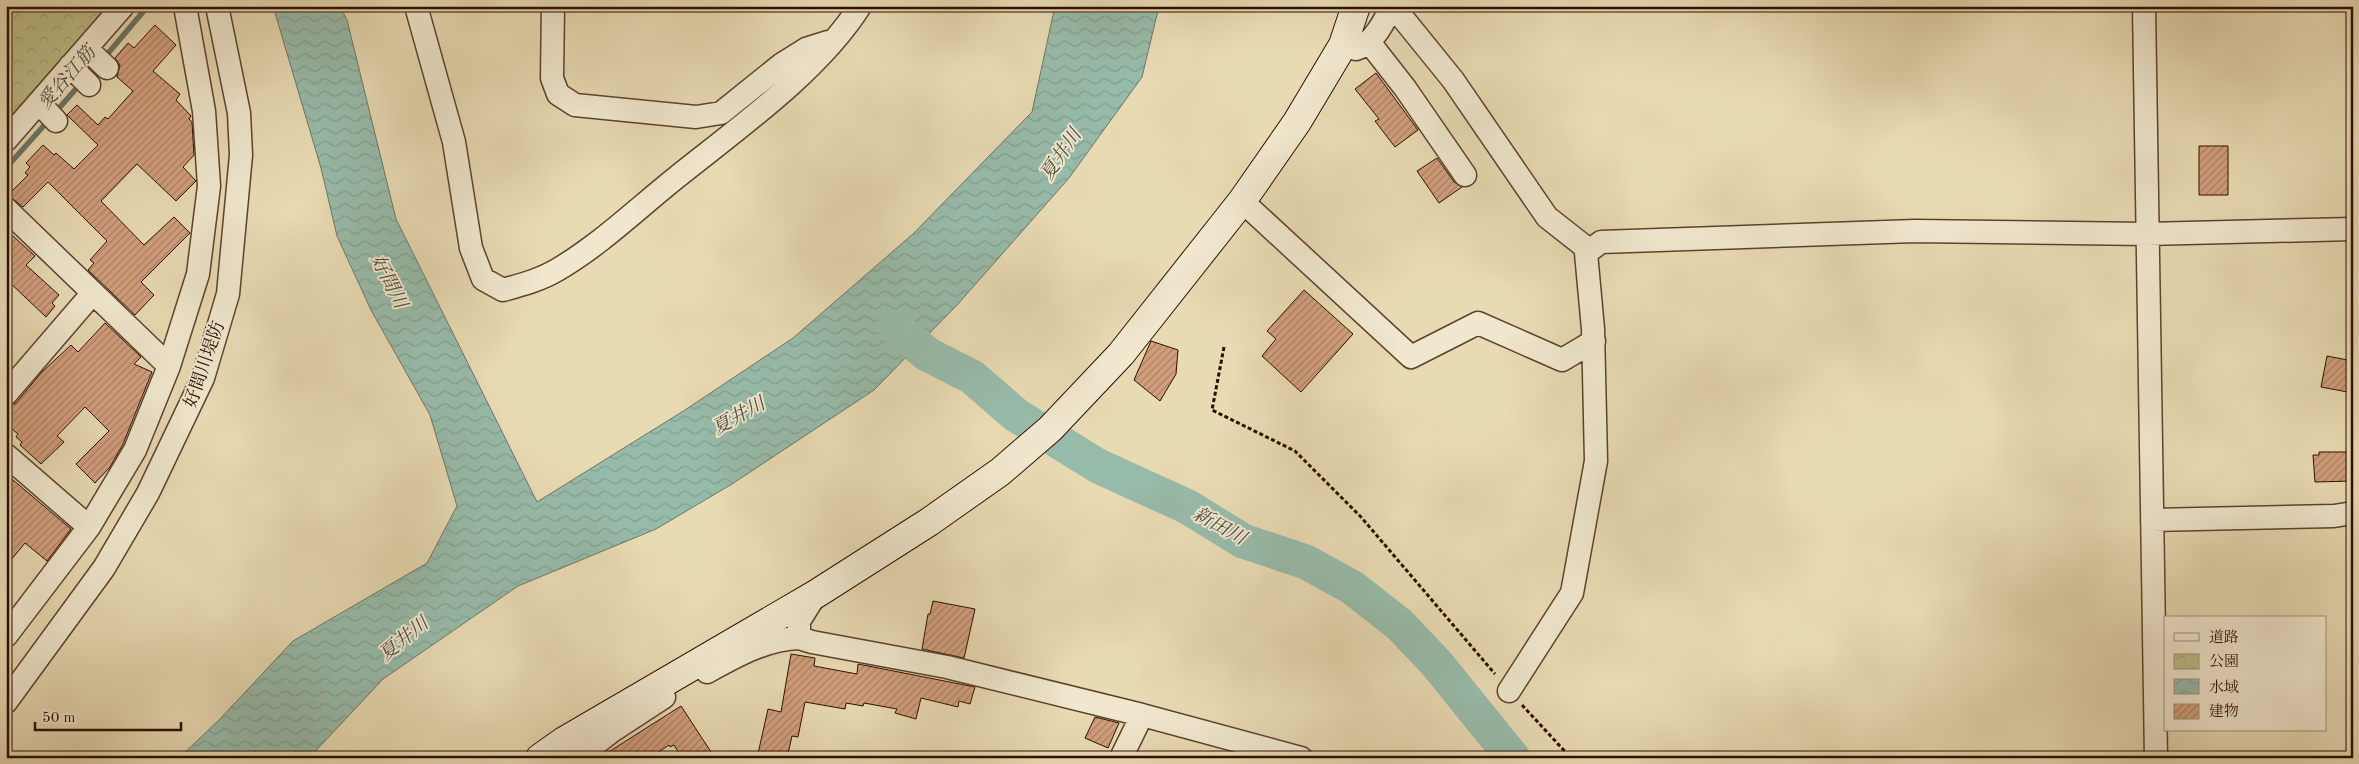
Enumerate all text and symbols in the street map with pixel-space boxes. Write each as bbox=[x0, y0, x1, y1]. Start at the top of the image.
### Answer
water label: 愛谷江筋 bbox=[34, 40, 102, 114]
water label: 夏井川 bbox=[1037, 124, 1087, 184]
water label: 好間川 bbox=[366, 252, 412, 314]
street label: 好間川堤防 bbox=[180, 318, 228, 410]
water label: 夏井川 bbox=[709, 392, 770, 439]
water label: 新田川 bbox=[1189, 503, 1251, 550]
water label: 夏井川 bbox=[375, 612, 434, 665]
legend bbox=[2164, 616, 2326, 732]
text: 道路 bbox=[2209, 629, 2239, 646]
text: 公園 bbox=[2209, 653, 2239, 670]
text: 水域 bbox=[2209, 679, 2239, 696]
scale bar bbox=[35, 699, 181, 731]
text: 建物 bbox=[2209, 703, 2239, 720]
text: 50 m bbox=[42, 711, 76, 726]

